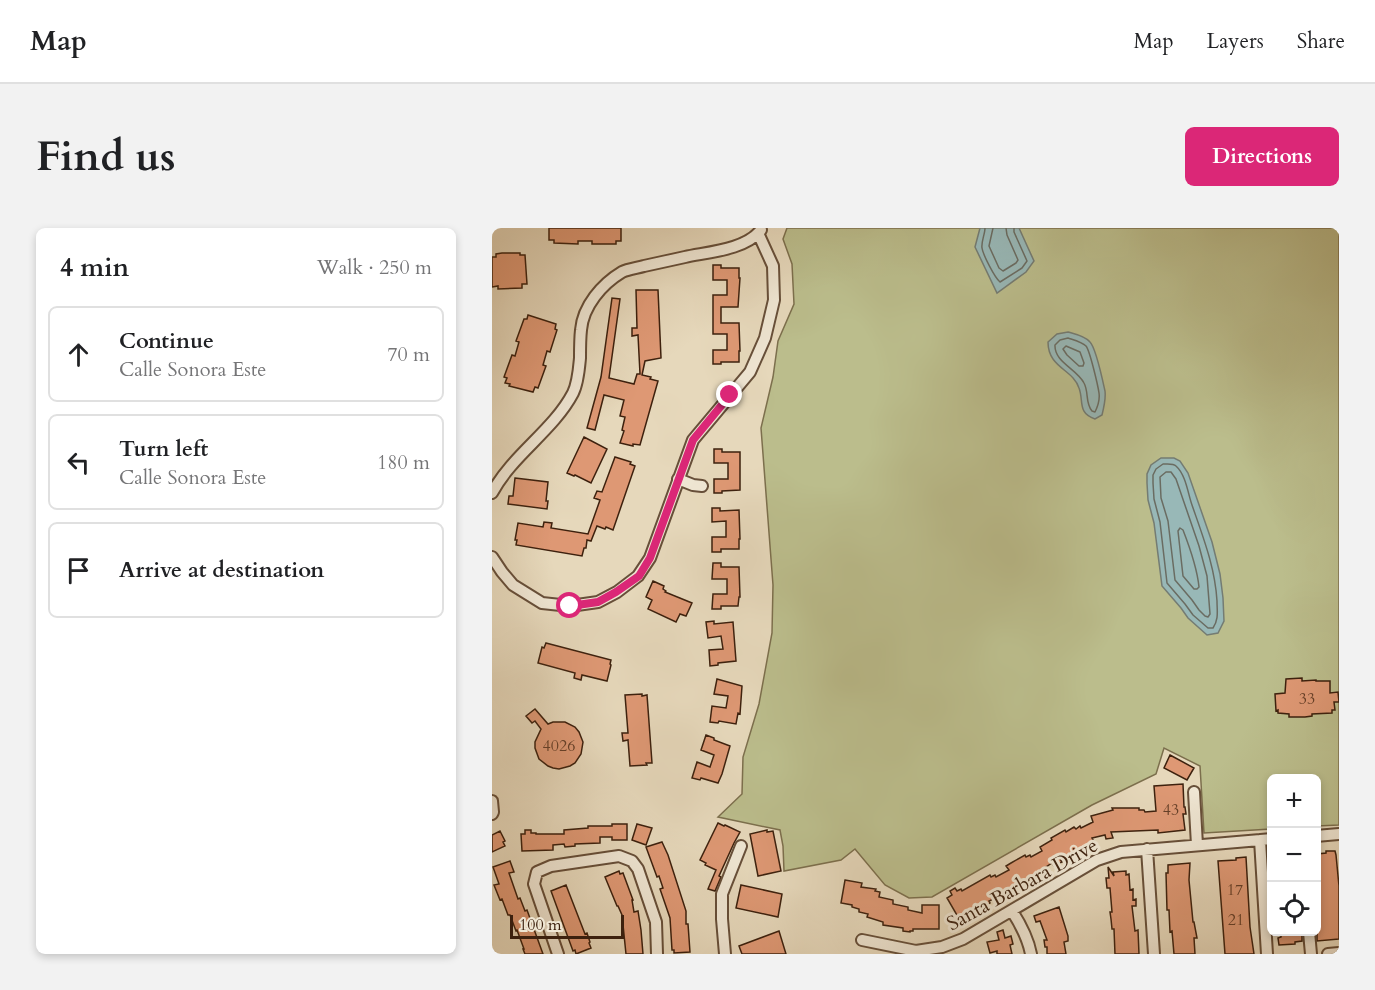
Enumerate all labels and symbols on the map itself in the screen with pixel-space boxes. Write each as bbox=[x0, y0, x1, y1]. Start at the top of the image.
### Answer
route end bbox=[716, 381, 742, 407]
route start bbox=[556, 592, 582, 618]
house number: 33 bbox=[1299, 688, 1315, 710]
house number: 4026 bbox=[543, 735, 575, 757]
house number: 43 bbox=[1163, 799, 1179, 821]
street label: Santa Barbara Drive bbox=[942, 832, 1103, 937]
house number: 17 bbox=[1227, 879, 1243, 901]
house number: 21 bbox=[1228, 909, 1244, 931]
scale bar bbox=[510, 912, 624, 940]

